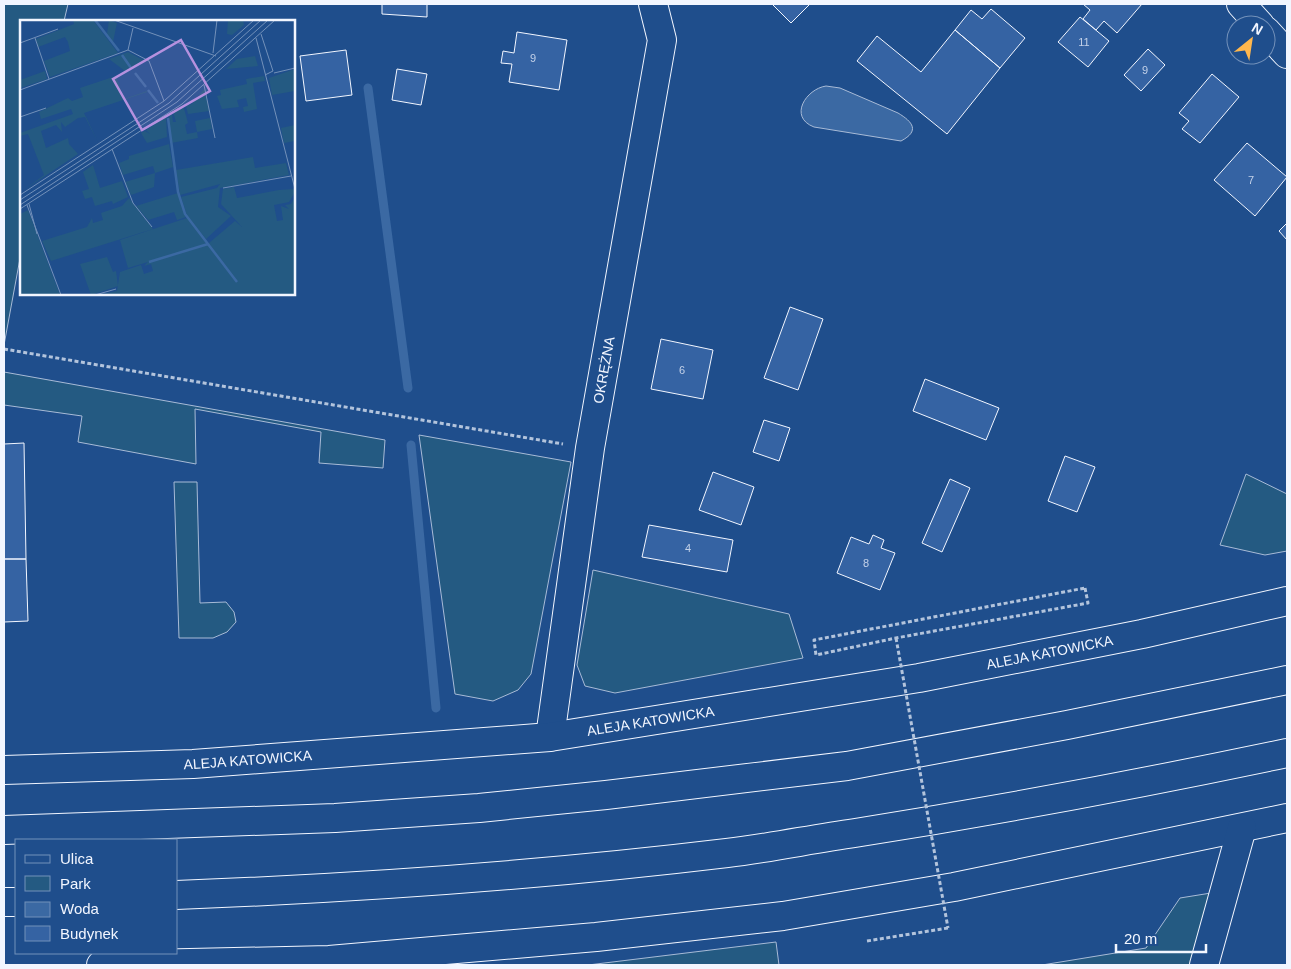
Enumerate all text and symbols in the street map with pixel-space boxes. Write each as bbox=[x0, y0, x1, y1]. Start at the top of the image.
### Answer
north arrow bbox=[1226, 15, 1276, 65]
text: N bbox=[1249, 19, 1266, 38]
inset map bbox=[20, 20, 295, 295]
house number: 11 bbox=[1078, 36, 1090, 48]
house number: 9 bbox=[530, 52, 536, 64]
house number: 9 bbox=[1142, 64, 1148, 76]
house number: 7 bbox=[1248, 174, 1254, 186]
street label: OKRĘŻNA bbox=[590, 335, 618, 405]
house number: 6 bbox=[679, 364, 685, 376]
house number: 4 bbox=[685, 542, 691, 554]
house number: 8 bbox=[863, 557, 869, 569]
street label: ALEJA KATOWICKA bbox=[985, 632, 1115, 673]
street label: ALEJA KATOWICKA bbox=[586, 703, 716, 739]
street label: ALEJA KATOWICKA bbox=[183, 747, 313, 772]
legend bbox=[15, 839, 178, 954]
text: Ulica bbox=[60, 850, 94, 867]
text: Park bbox=[60, 875, 91, 892]
text: Woda bbox=[60, 900, 100, 917]
scale bar bbox=[1116, 922, 1206, 954]
text: Budynek bbox=[60, 925, 119, 942]
text: 20 m bbox=[1124, 930, 1157, 947]

